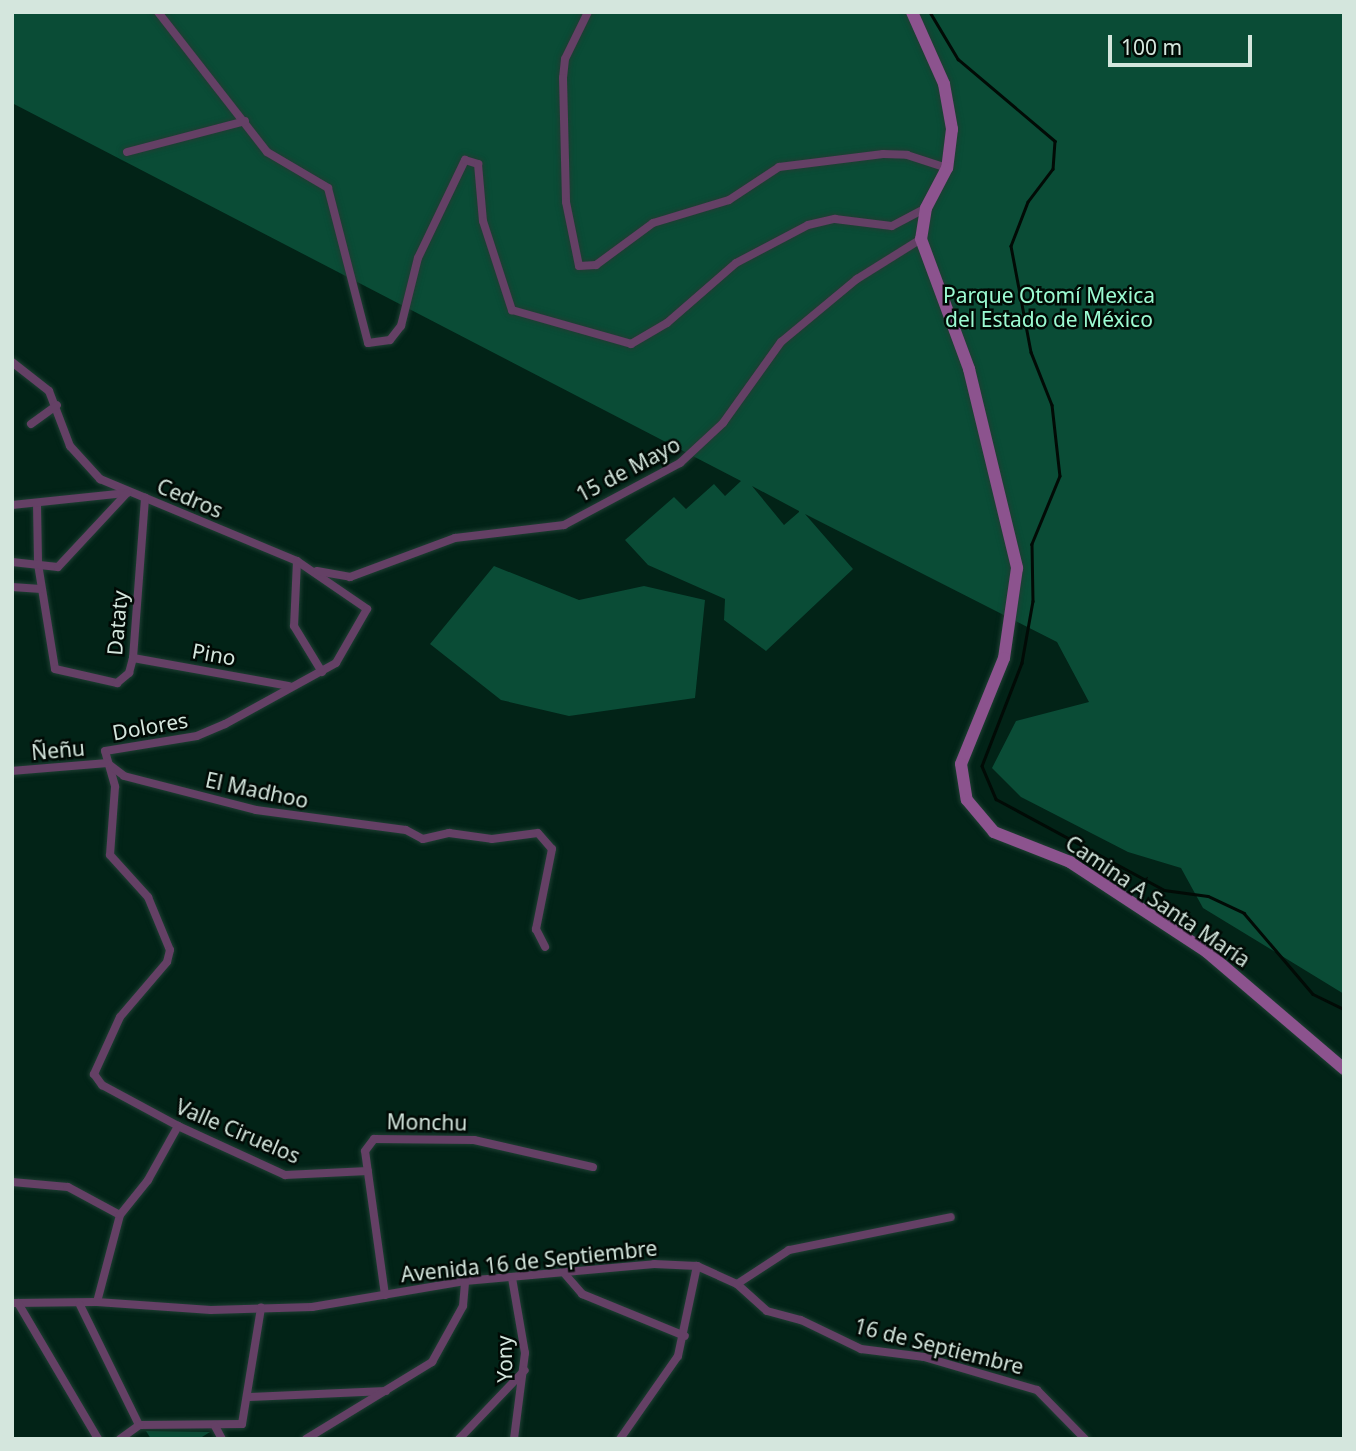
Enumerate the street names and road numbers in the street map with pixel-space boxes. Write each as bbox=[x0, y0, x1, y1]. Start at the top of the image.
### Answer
street label: 15 de Mayo bbox=[572, 431, 684, 507]
street label: Cedros bbox=[153, 473, 227, 523]
street label: Dataty bbox=[102, 590, 132, 656]
street label: Pino bbox=[190, 638, 238, 670]
street label: Dolores bbox=[110, 707, 190, 745]
street label: Ñeñu bbox=[30, 735, 86, 765]
street label: El Madhoo bbox=[203, 767, 311, 813]
street label: Camina A Santa María bbox=[1061, 830, 1255, 972]
street label: Valle Ciruelos bbox=[172, 1094, 304, 1168]
street label: Monchu bbox=[386, 1109, 468, 1135]
street label: Avenida 16 de Septiembre bbox=[399, 1235, 659, 1287]
street label: 16 de Septiembre bbox=[852, 1313, 1026, 1379]
street label: Yony bbox=[491, 1335, 517, 1383]

